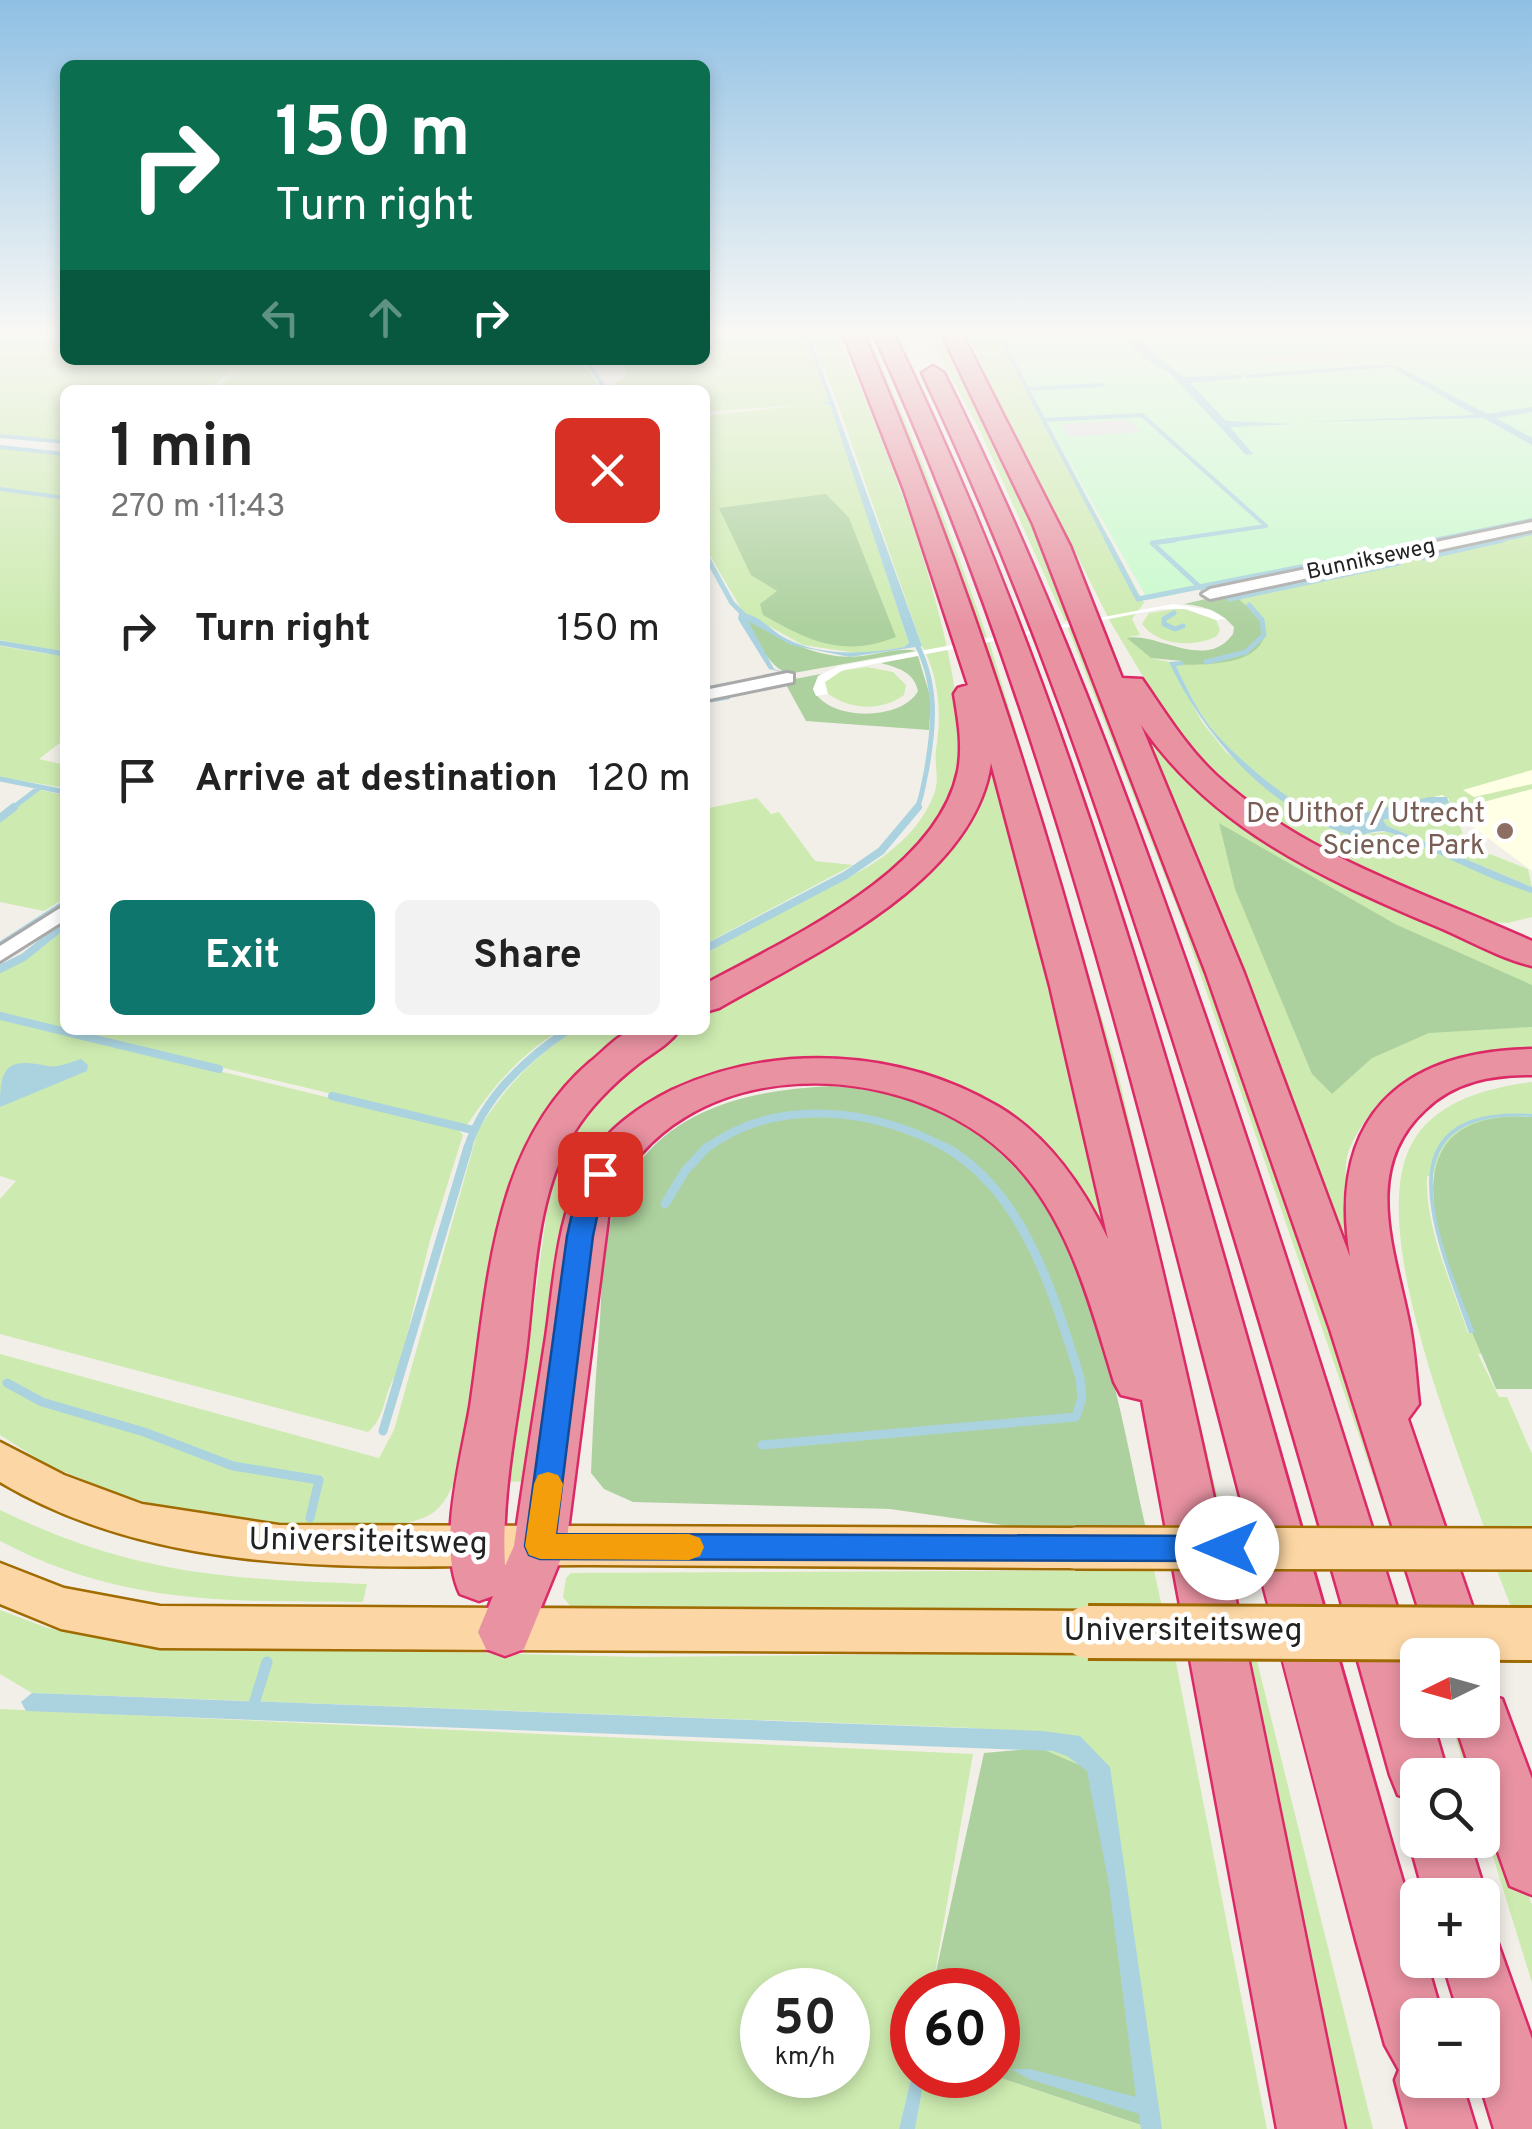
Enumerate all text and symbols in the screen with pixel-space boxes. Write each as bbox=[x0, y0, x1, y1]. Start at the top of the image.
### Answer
text: 150 m bbox=[275, 92, 470, 181]
icon: right bbox=[110, 100, 240, 230]
text: Turn right bbox=[275, 179, 474, 236]
icon: left bbox=[253, 290, 308, 345]
icon: ahead bbox=[358, 290, 413, 345]
icon: right bbox=[463, 290, 518, 345]
text: 1 min bbox=[110, 412, 254, 488]
button: close bbox=[555, 418, 660, 523]
text: 270 m · 11:43 bbox=[110, 488, 285, 528]
street label: Bunnikseweg bbox=[1304, 533, 1438, 587]
icon: right bbox=[110, 603, 165, 658]
text: Turn right bbox=[195, 606, 370, 655]
text: 150 m bbox=[557, 606, 660, 655]
icon: arrive bbox=[110, 753, 165, 808]
text: Arrive at destination bbox=[195, 756, 558, 805]
text: 120 m bbox=[588, 756, 691, 805]
place label: De Uithof / Utrecht Science Park bbox=[1246, 797, 1485, 865]
marker: De Uithof / Utrecht Science Park bbox=[1494, 820, 1516, 842]
button: Exit bbox=[110, 900, 375, 1015]
button: Share bbox=[395, 900, 660, 1015]
pin bbox=[558, 1132, 643, 1217]
icon: arrive bbox=[573, 1147, 628, 1202]
position arrow bbox=[1175, 1496, 1279, 1600]
street label: Universiteitsweg bbox=[248, 1521, 488, 1565]
street label: Universiteitsweg bbox=[1063, 1612, 1303, 1652]
north arrow bbox=[1400, 1638, 1500, 1738]
map controls bbox=[1400, 1638, 1500, 2098]
button: search bbox=[1400, 1758, 1500, 1858]
button: + bbox=[1400, 1878, 1500, 1978]
speed limit sign: 60 bbox=[890, 1968, 1020, 2098]
text: 50 bbox=[773, 1989, 837, 2052]
button: − bbox=[1400, 1998, 1500, 2098]
text: km/h bbox=[775, 2042, 835, 2074]

